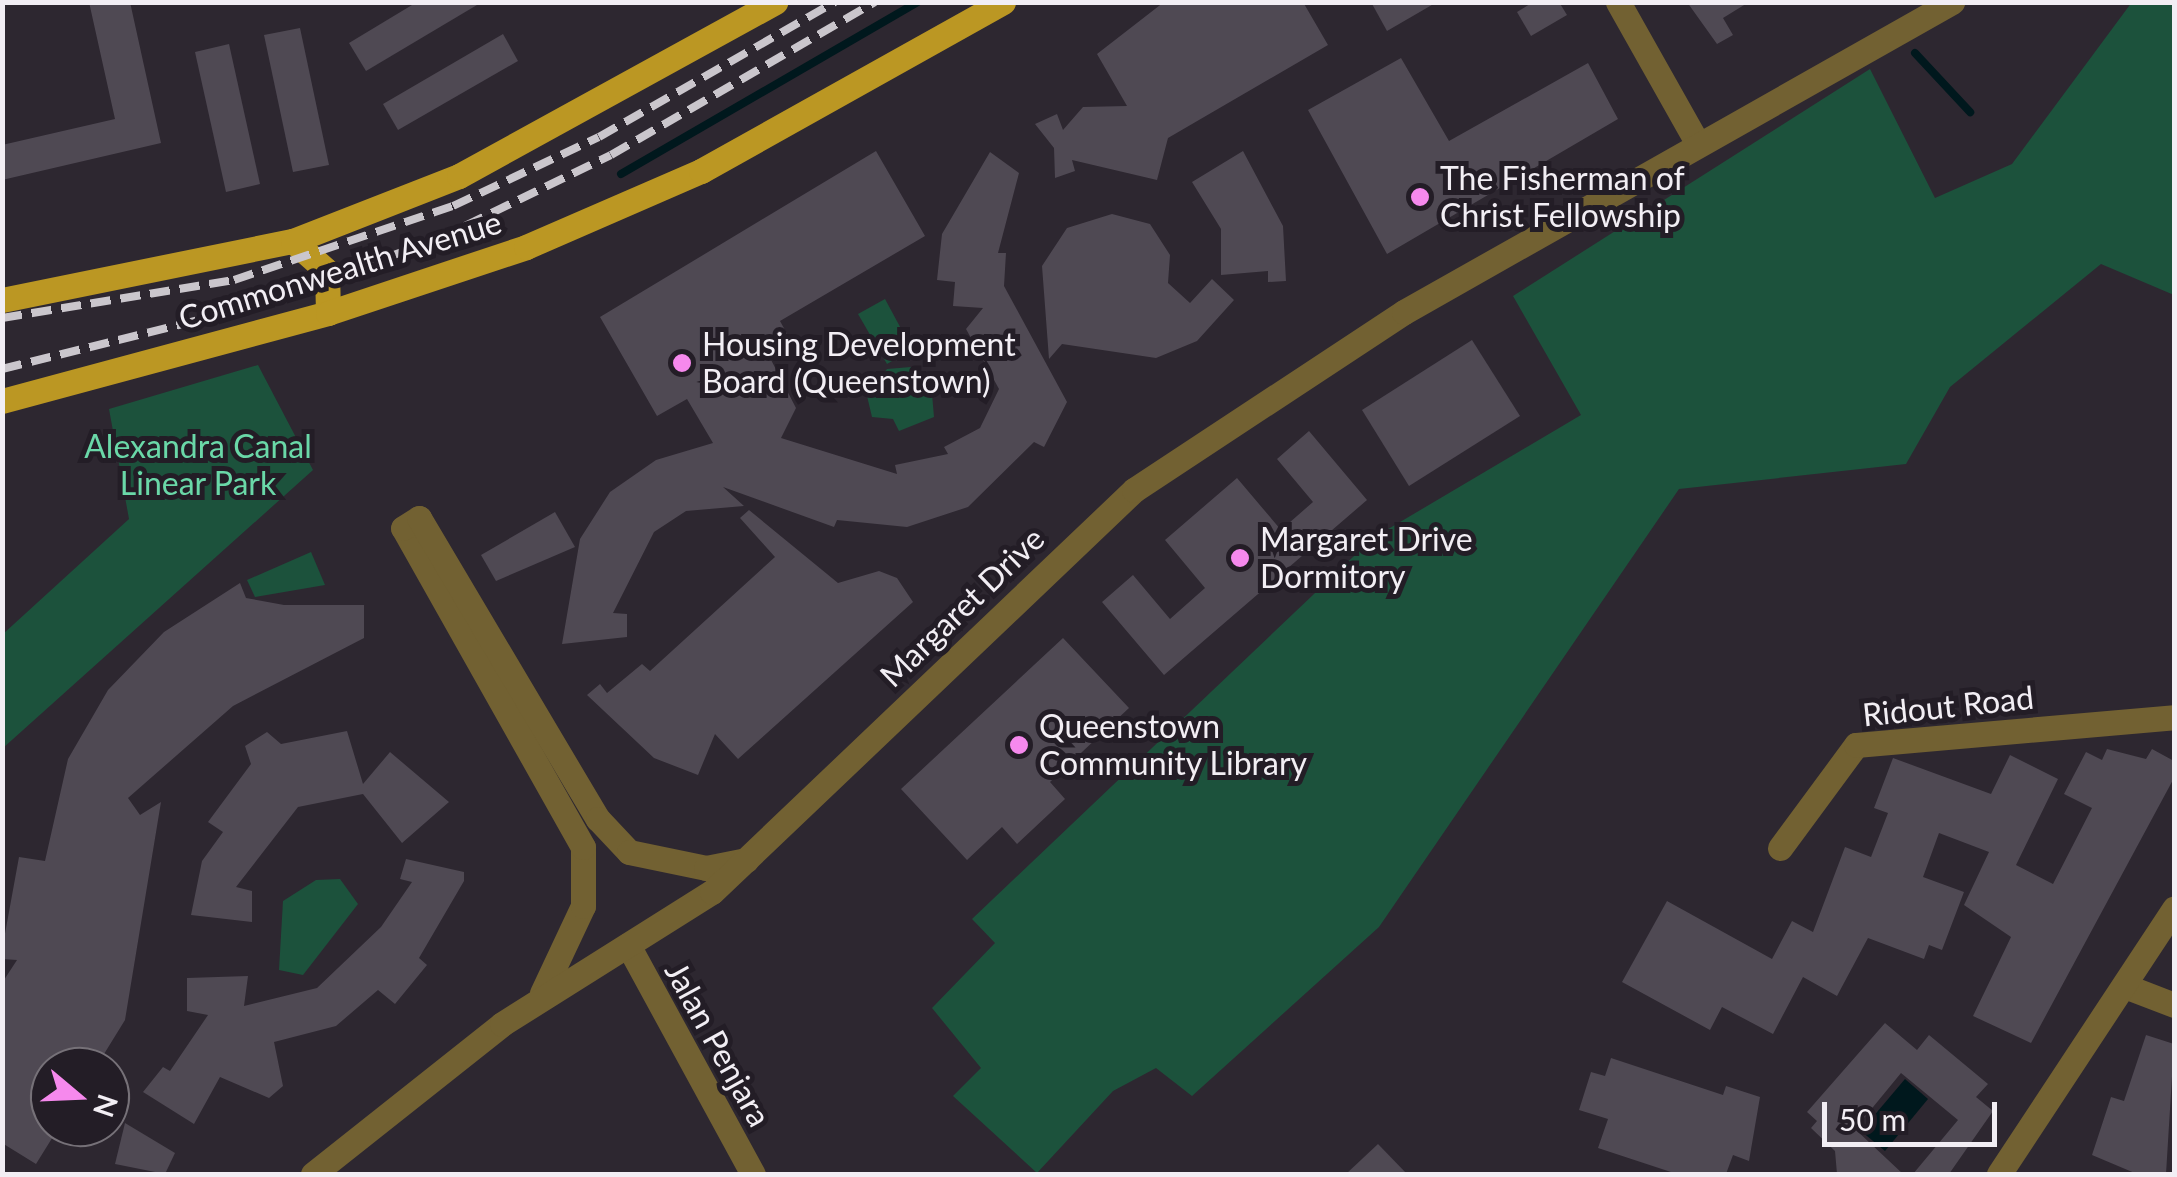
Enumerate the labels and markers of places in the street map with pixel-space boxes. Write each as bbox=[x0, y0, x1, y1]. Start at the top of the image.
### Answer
place label: The Fisherman of Christ Fellowship bbox=[1440, 160, 1685, 235]
marker: The Fisherman of Christ Fellowship bbox=[1409, 186, 1431, 208]
place label: Housing Development Board (Queenstown) bbox=[702, 326, 1016, 401]
marker: Housing Development Board (Queenstown) bbox=[671, 352, 693, 374]
place label: Margaret Drive Dormitory bbox=[1260, 521, 1473, 596]
marker: Margaret Drive Dormitory bbox=[1229, 547, 1251, 569]
place label: Queenstown Community Library bbox=[1039, 708, 1308, 783]
marker: Queenstown Community Library bbox=[1008, 734, 1030, 756]

